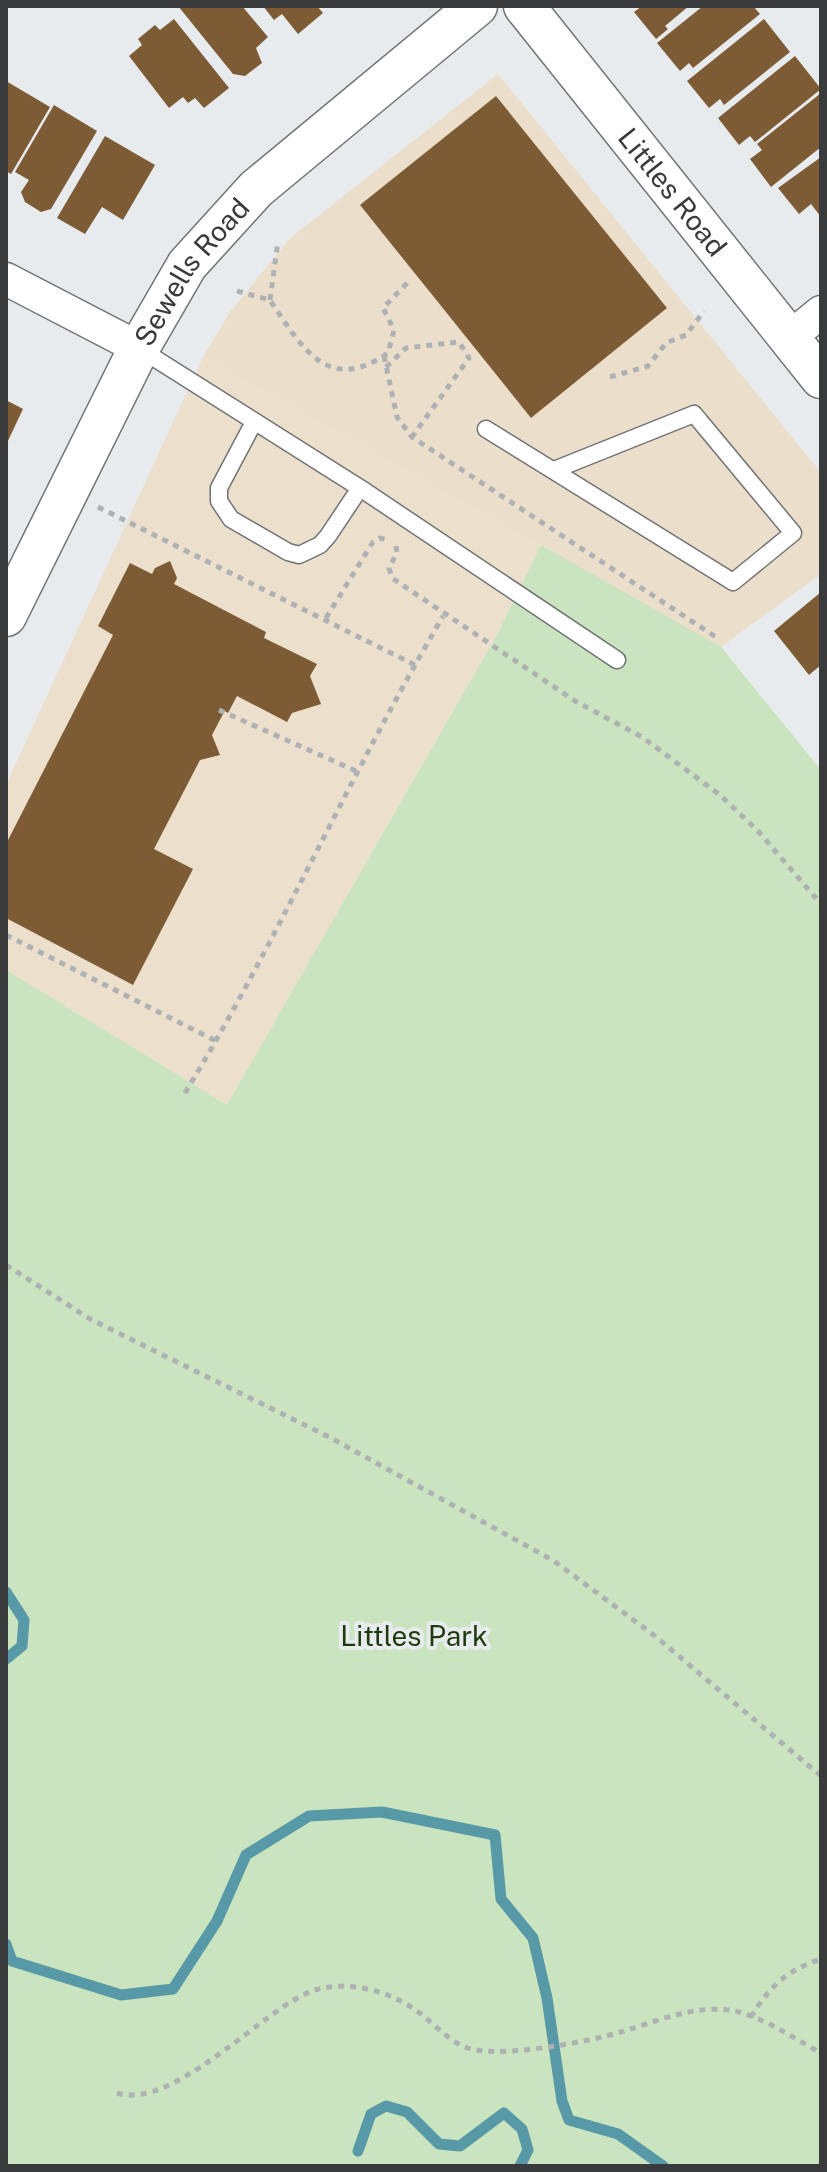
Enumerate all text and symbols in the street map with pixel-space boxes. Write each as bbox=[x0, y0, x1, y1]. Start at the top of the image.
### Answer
street label: Littles Road bbox=[612, 121, 734, 262]
street label: Sewells Road bbox=[127, 191, 256, 352]
park label: Littles Park bbox=[340, 1619, 488, 1652]

